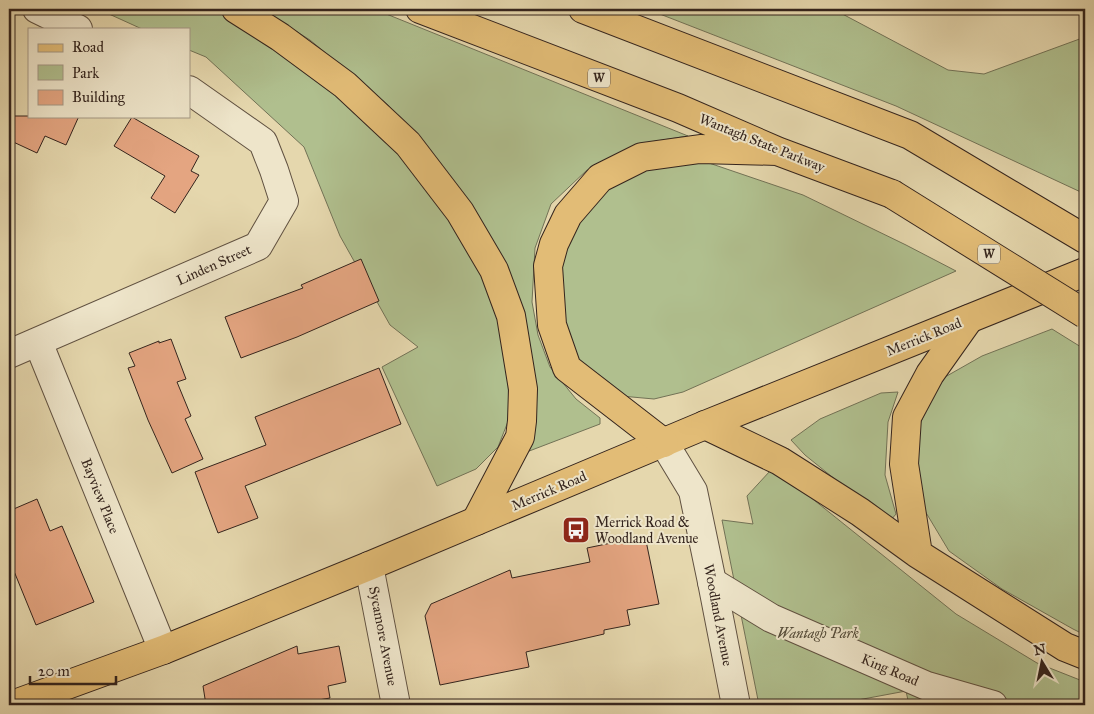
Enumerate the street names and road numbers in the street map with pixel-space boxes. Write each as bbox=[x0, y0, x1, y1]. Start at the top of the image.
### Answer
road number: W bbox=[588, 68, 610, 88]
street label: Wantagh State Parkway bbox=[697, 110, 828, 176]
street label: Linden Street bbox=[174, 241, 254, 289]
road number: W bbox=[978, 244, 1000, 264]
street label: Merrick Road bbox=[884, 314, 964, 360]
street label: Bayview Place bbox=[77, 456, 123, 536]
street label: Merrick Road bbox=[509, 468, 589, 514]
street label: Woodland Avenue bbox=[700, 563, 736, 668]
street label: Sycamore Avenue bbox=[365, 585, 401, 687]
street label: King Road bbox=[859, 650, 921, 690]

